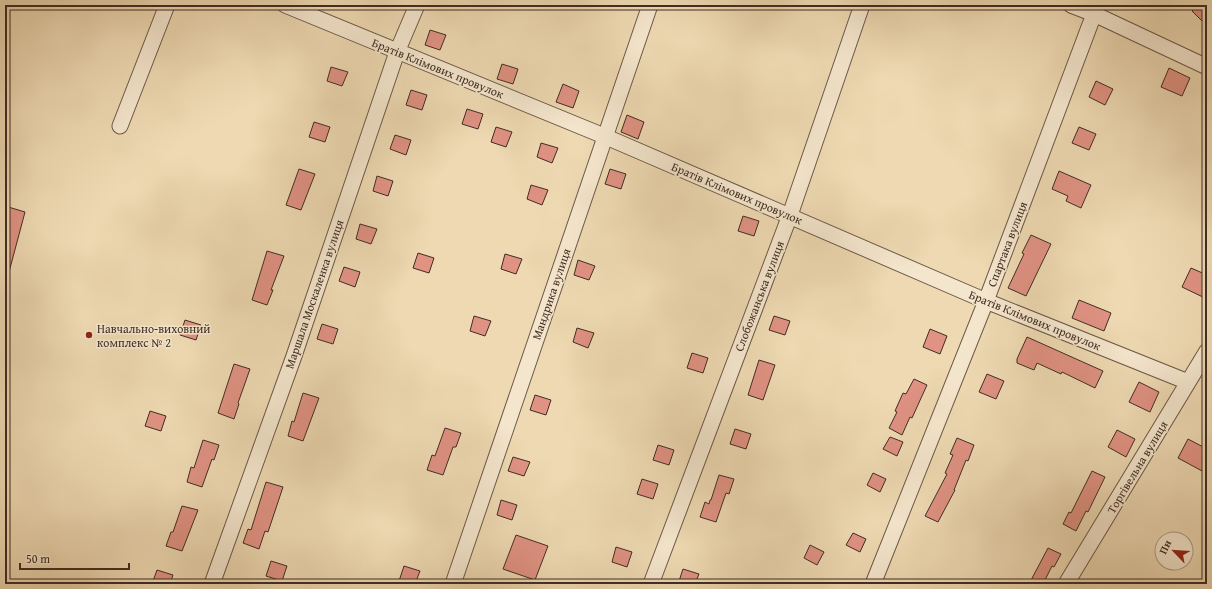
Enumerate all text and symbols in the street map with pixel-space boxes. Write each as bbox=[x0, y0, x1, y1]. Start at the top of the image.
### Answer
street label: Братів Клімових провулок bbox=[370, 34, 507, 103]
street label: Братів Клімових провулок bbox=[669, 158, 806, 229]
street label: Спартака вулиця bbox=[983, 199, 1031, 289]
street label: Маршала Москаленка вулиця bbox=[280, 217, 348, 371]
street label: Слобожанська вулиця bbox=[730, 238, 788, 354]
street label: Мандрика вулиця bbox=[527, 246, 575, 342]
street label: Братів Клімових провулок bbox=[967, 286, 1104, 355]
place label: Навчально-виховний комплекс № 2 bbox=[97, 320, 210, 351]
marker: Навчально-виховний комплекс № 2 bbox=[84, 330, 94, 340]
street label: Торгівельна вулиця bbox=[1103, 417, 1171, 517]
north arrow bbox=[1154, 531, 1194, 571]
text: Пн bbox=[1155, 537, 1175, 557]
scale bar bbox=[20, 545, 129, 571]
text: 50 m bbox=[26, 550, 50, 567]

